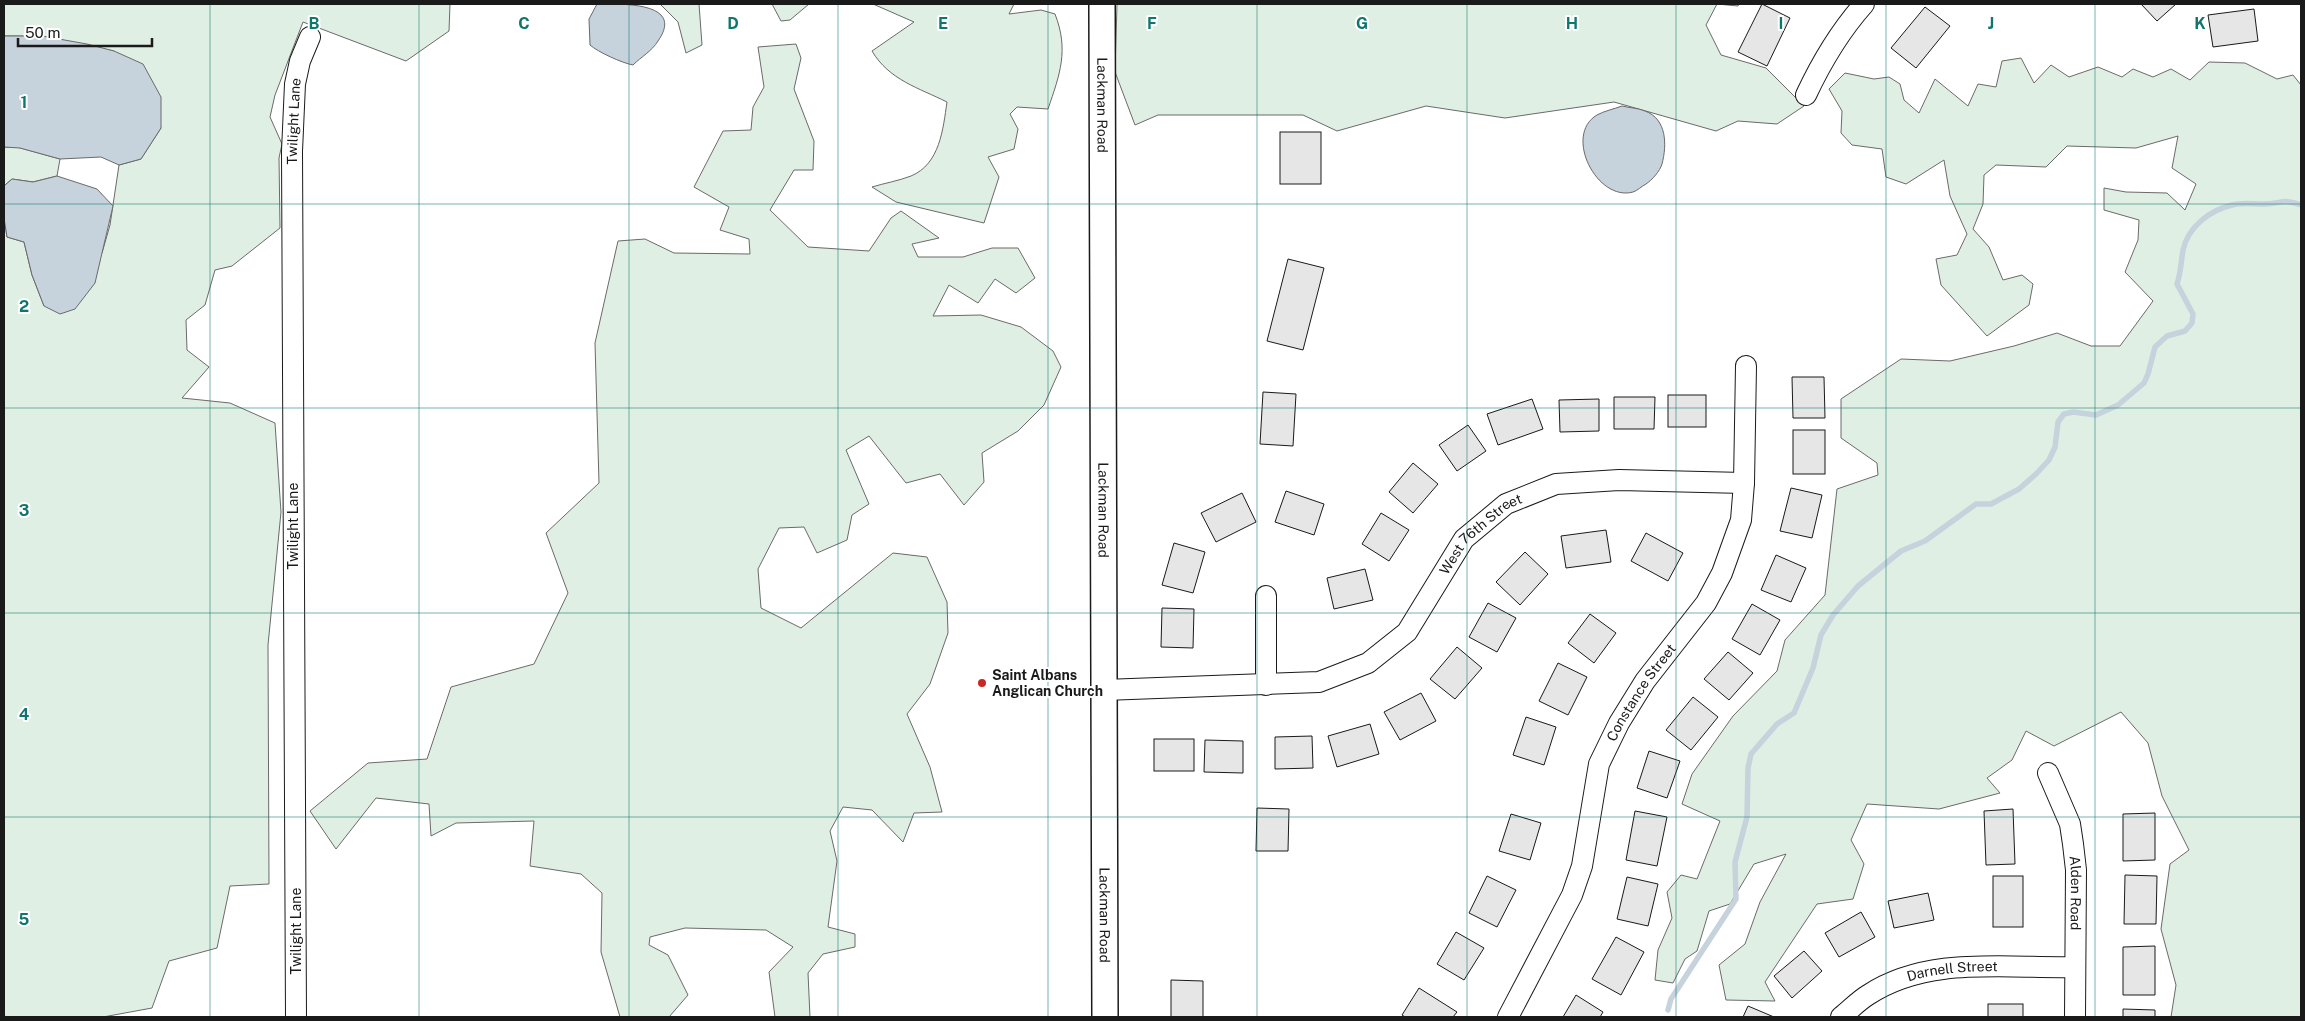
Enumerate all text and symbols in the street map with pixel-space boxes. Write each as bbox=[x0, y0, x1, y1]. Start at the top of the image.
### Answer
text: B bbox=[309, 14, 320, 33]
text: C bbox=[518, 14, 530, 33]
text: D bbox=[727, 14, 739, 33]
text: E bbox=[938, 14, 948, 33]
text: F bbox=[1147, 14, 1157, 33]
text: G bbox=[1356, 14, 1368, 33]
text: H bbox=[1566, 14, 1578, 33]
text: I bbox=[1779, 14, 1783, 33]
text: J bbox=[1988, 14, 1994, 33]
text: K bbox=[2194, 14, 2206, 33]
scale bar bbox=[18, 15, 151, 47]
text: 50 m bbox=[25, 24, 60, 41]
street label: Lackman Road bbox=[1094, 57, 1110, 153]
street label: Twilight Lane bbox=[284, 76, 304, 164]
text: 1 bbox=[21, 93, 27, 112]
text: 2 bbox=[19, 297, 29, 316]
street label: Lackman Road bbox=[1095, 462, 1112, 558]
street label: Twilight Lane bbox=[285, 483, 301, 569]
street label: West 76th Street bbox=[1436, 491, 1524, 577]
text: 3 bbox=[19, 501, 29, 520]
street label: Constance Street bbox=[1603, 641, 1679, 744]
place label: Saint Albans Anglican Church bbox=[992, 667, 1103, 699]
marker: Saint Albans Anglican Church bbox=[976, 677, 988, 689]
text: 4 bbox=[19, 705, 30, 724]
street label: Alden Road bbox=[2066, 855, 2084, 931]
street label: Lackman Road bbox=[1097, 867, 1113, 963]
street label: Twilight Lane bbox=[288, 888, 304, 974]
text: 5 bbox=[19, 910, 30, 929]
street label: Darnell Street bbox=[1905, 958, 1998, 984]

